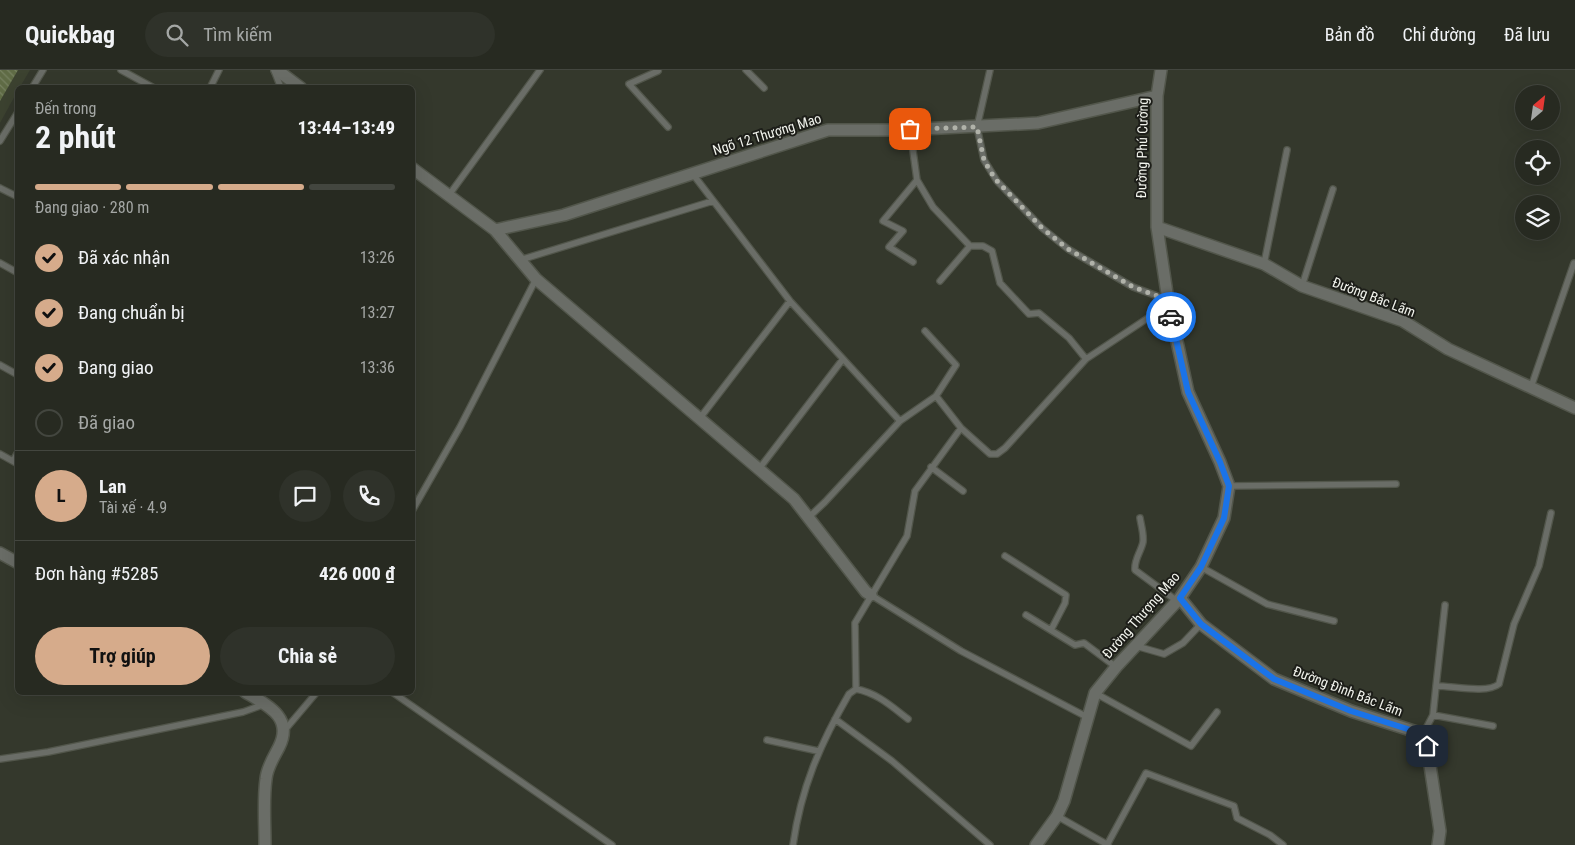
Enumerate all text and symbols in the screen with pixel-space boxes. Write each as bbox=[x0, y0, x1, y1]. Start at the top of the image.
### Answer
search box bbox=[145, 12, 495, 57]
text: Quickbag bbox=[25, 21, 115, 49]
icon: search bbox=[163, 21, 191, 49]
text: Tìm kiếm bbox=[203, 23, 272, 46]
text: Bản đồ bbox=[1325, 24, 1375, 45]
text: Chỉ đường bbox=[1403, 24, 1476, 45]
text: Đã lưu bbox=[1504, 24, 1550, 45]
north arrow bbox=[1515, 85, 1560, 130]
map controls bbox=[1515, 85, 1560, 240]
street label: Đường Phú Cường bbox=[1133, 98, 1151, 198]
text: Đến trong bbox=[35, 99, 96, 118]
pin bbox=[889, 108, 931, 150]
street label: Ngõ 12 Thượng Mao bbox=[711, 110, 823, 158]
icon: bag bbox=[896, 115, 924, 143]
text: 13:44–13:49 bbox=[297, 116, 395, 139]
text: 2 phút bbox=[35, 118, 116, 156]
button: locate bbox=[1515, 140, 1560, 185]
button: layers bbox=[1515, 195, 1560, 240]
text: Đang giao · 280 m bbox=[35, 198, 149, 217]
icon: check bbox=[35, 244, 63, 272]
text: Đã xác nhận bbox=[78, 246, 170, 269]
text: 13:26 bbox=[360, 248, 395, 267]
street label: Đường Bắc Lãm bbox=[1330, 274, 1418, 320]
courier bbox=[1146, 292, 1196, 342]
icon: check bbox=[35, 299, 63, 327]
text: Đang chuẩn bị bbox=[78, 301, 185, 324]
text: 13:27 bbox=[360, 303, 395, 322]
icon: car bbox=[1157, 303, 1185, 331]
icon: check bbox=[35, 354, 63, 382]
text: Đang giao bbox=[78, 356, 154, 379]
text: 13:36 bbox=[360, 358, 395, 377]
text: Đã giao bbox=[78, 411, 135, 434]
button: chat bbox=[279, 470, 331, 522]
button: phone bbox=[343, 470, 395, 522]
text: Lan bbox=[99, 475, 126, 498]
text: L bbox=[56, 484, 66, 507]
text: Tài xế · 4.9 bbox=[99, 498, 167, 517]
text: Đơn hàng #5285 bbox=[35, 562, 158, 585]
text: 426 000 ₫ bbox=[319, 562, 395, 585]
street label: Đường Thượng Mao bbox=[1099, 568, 1183, 662]
button: Trợ giúp bbox=[35, 627, 210, 685]
button: Chia sẻ bbox=[220, 627, 395, 685]
street label: Đường Đình Bắc Lãm bbox=[1291, 663, 1405, 719]
pin bbox=[1406, 725, 1448, 767]
icon: home bbox=[1413, 732, 1441, 760]

